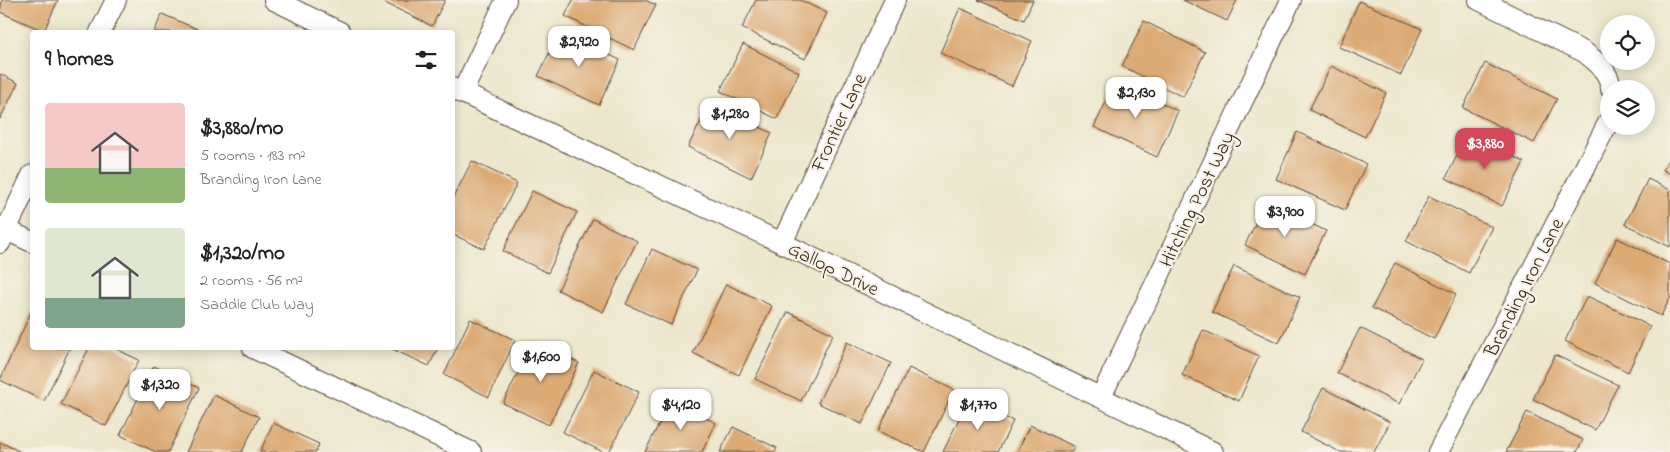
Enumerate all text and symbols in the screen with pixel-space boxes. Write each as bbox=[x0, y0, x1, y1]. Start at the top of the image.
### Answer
map controls bbox=[1600, 15, 1655, 135]
button: locate bbox=[1600, 15, 1655, 70]
pin: $2,920 bbox=[538, 26, 620, 68]
text: $2,920 bbox=[559, 30, 599, 54]
text: 9 homes bbox=[45, 45, 114, 75]
icon: filters bbox=[412, 46, 440, 74]
street label: Frontier Lane bbox=[804, 69, 876, 178]
pin: $2,130 bbox=[1095, 76, 1177, 119]
button: layers bbox=[1600, 80, 1655, 135]
text: $2,130 bbox=[1117, 81, 1156, 105]
pin: $1,280 bbox=[689, 98, 771, 140]
text: $1,280 bbox=[711, 102, 749, 126]
text: $3,880/mo bbox=[200, 114, 284, 144]
icon: home bbox=[85, 123, 145, 183]
street label: Hitching Post Way bbox=[1153, 127, 1245, 273]
pin: $3,880 bbox=[1444, 128, 1526, 170]
text: $3,880 bbox=[1466, 132, 1504, 156]
text: 5 rooms · 183 m² bbox=[200, 144, 306, 168]
text: Branding Iron Lane bbox=[200, 168, 322, 192]
pin: $3,900 bbox=[1244, 196, 1326, 238]
text: $3,900 bbox=[1266, 200, 1304, 224]
street label: Branding Iron Lane bbox=[1477, 214, 1574, 364]
street label: Gallop Drive bbox=[782, 236, 883, 305]
text: $1,320/mo bbox=[200, 239, 285, 269]
icon: home bbox=[85, 248, 145, 308]
text: 2 rooms · 56 m² bbox=[200, 269, 303, 293]
text: Saddle Club Way bbox=[200, 293, 314, 317]
pin: $1,600 bbox=[500, 340, 582, 383]
text: $1,600 bbox=[522, 345, 560, 369]
pin: $1,320 bbox=[119, 368, 201, 411]
text: $1,320 bbox=[141, 373, 180, 397]
pin: $4,120 bbox=[640, 388, 722, 431]
pin: $1,770 bbox=[937, 388, 1019, 431]
text: $4,120 bbox=[662, 393, 700, 417]
text: $1,770 bbox=[959, 393, 997, 417]

